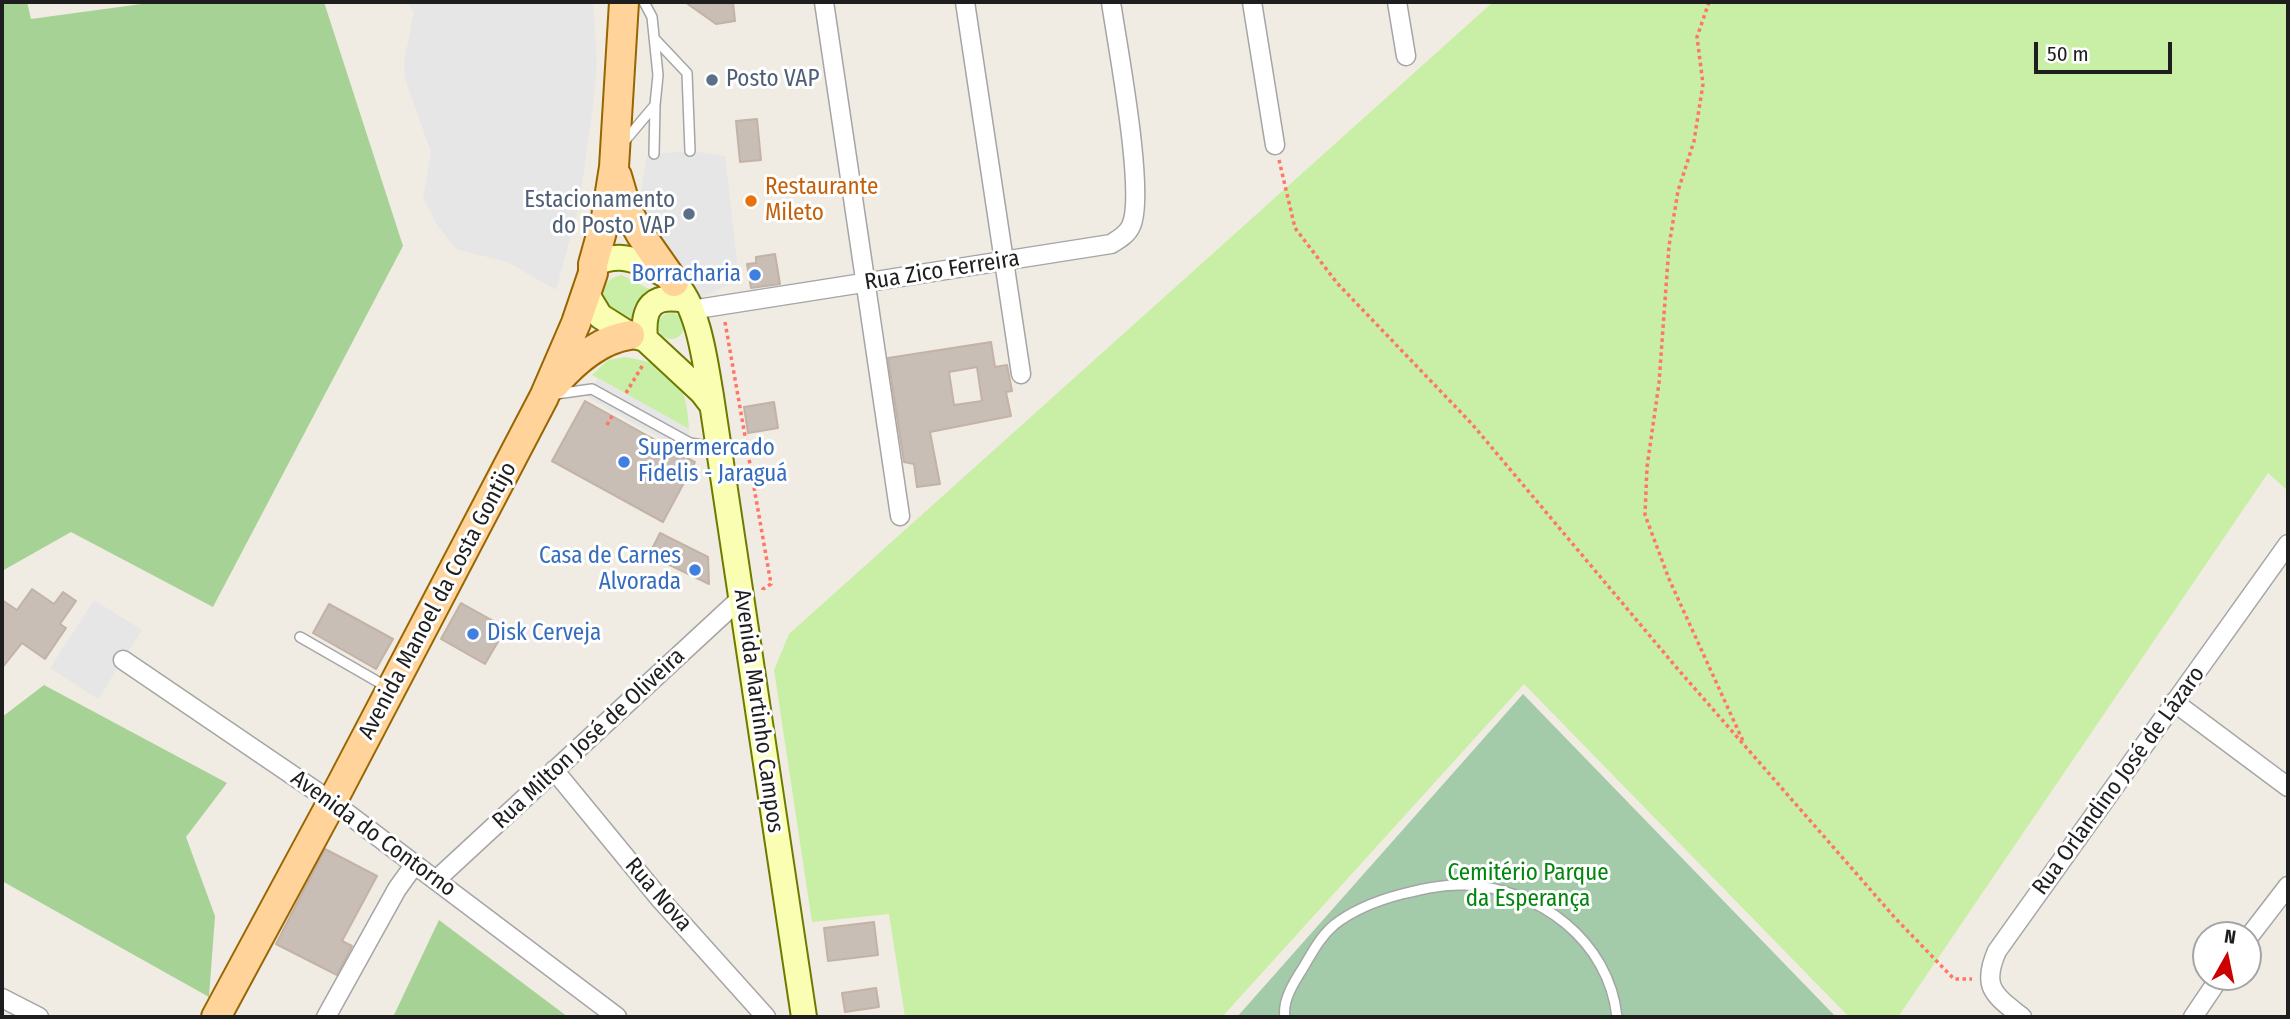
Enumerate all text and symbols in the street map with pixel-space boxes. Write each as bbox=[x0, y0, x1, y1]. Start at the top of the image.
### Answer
scale bar bbox=[2038, 28, 2176, 72]
text: 50 m bbox=[2047, 41, 2089, 67]
place label: Posto VAP bbox=[726, 66, 819, 94]
marker: Posto VAP bbox=[704, 72, 720, 88]
place label: Restaurante Mileto bbox=[765, 174, 878, 228]
place label: Estacionamento do Posto VAP bbox=[524, 187, 675, 241]
marker: Restaurante Mileto bbox=[743, 193, 759, 209]
marker: Estacionamento do Posto VAP bbox=[681, 206, 697, 222]
street label: Rua Zico Ferreira bbox=[863, 245, 1021, 297]
place label: Borracharia bbox=[631, 261, 741, 289]
marker: Borracharia bbox=[747, 267, 763, 283]
place label: Supermercado Fidelis - Jaraguá bbox=[638, 435, 788, 489]
marker: Supermercado Fidelis - Jaraguá bbox=[616, 454, 632, 470]
street label: Avenida Manoel da Costa Gontijo bbox=[353, 458, 523, 744]
place label: Casa de Carnes Alvorada bbox=[539, 543, 681, 597]
marker: Casa de Carnes Alvorada bbox=[687, 562, 703, 578]
street label: Avenida Martinho Campos bbox=[727, 587, 789, 835]
place label: Disk Cerveja bbox=[487, 620, 601, 648]
marker: Disk Cerveja bbox=[465, 626, 481, 642]
street label: Rua Milton José de Oliveira bbox=[487, 643, 691, 835]
street label: Rua Orlandino José de Lázaro bbox=[2027, 661, 2211, 901]
street label: Avenida do Contorno bbox=[285, 765, 461, 903]
street label: Rua Nova bbox=[619, 853, 697, 937]
park label: Cemitério Parque da Esperança bbox=[1447, 860, 1609, 914]
north arrow bbox=[2192, 921, 2262, 991]
text: N bbox=[2223, 924, 2237, 949]

